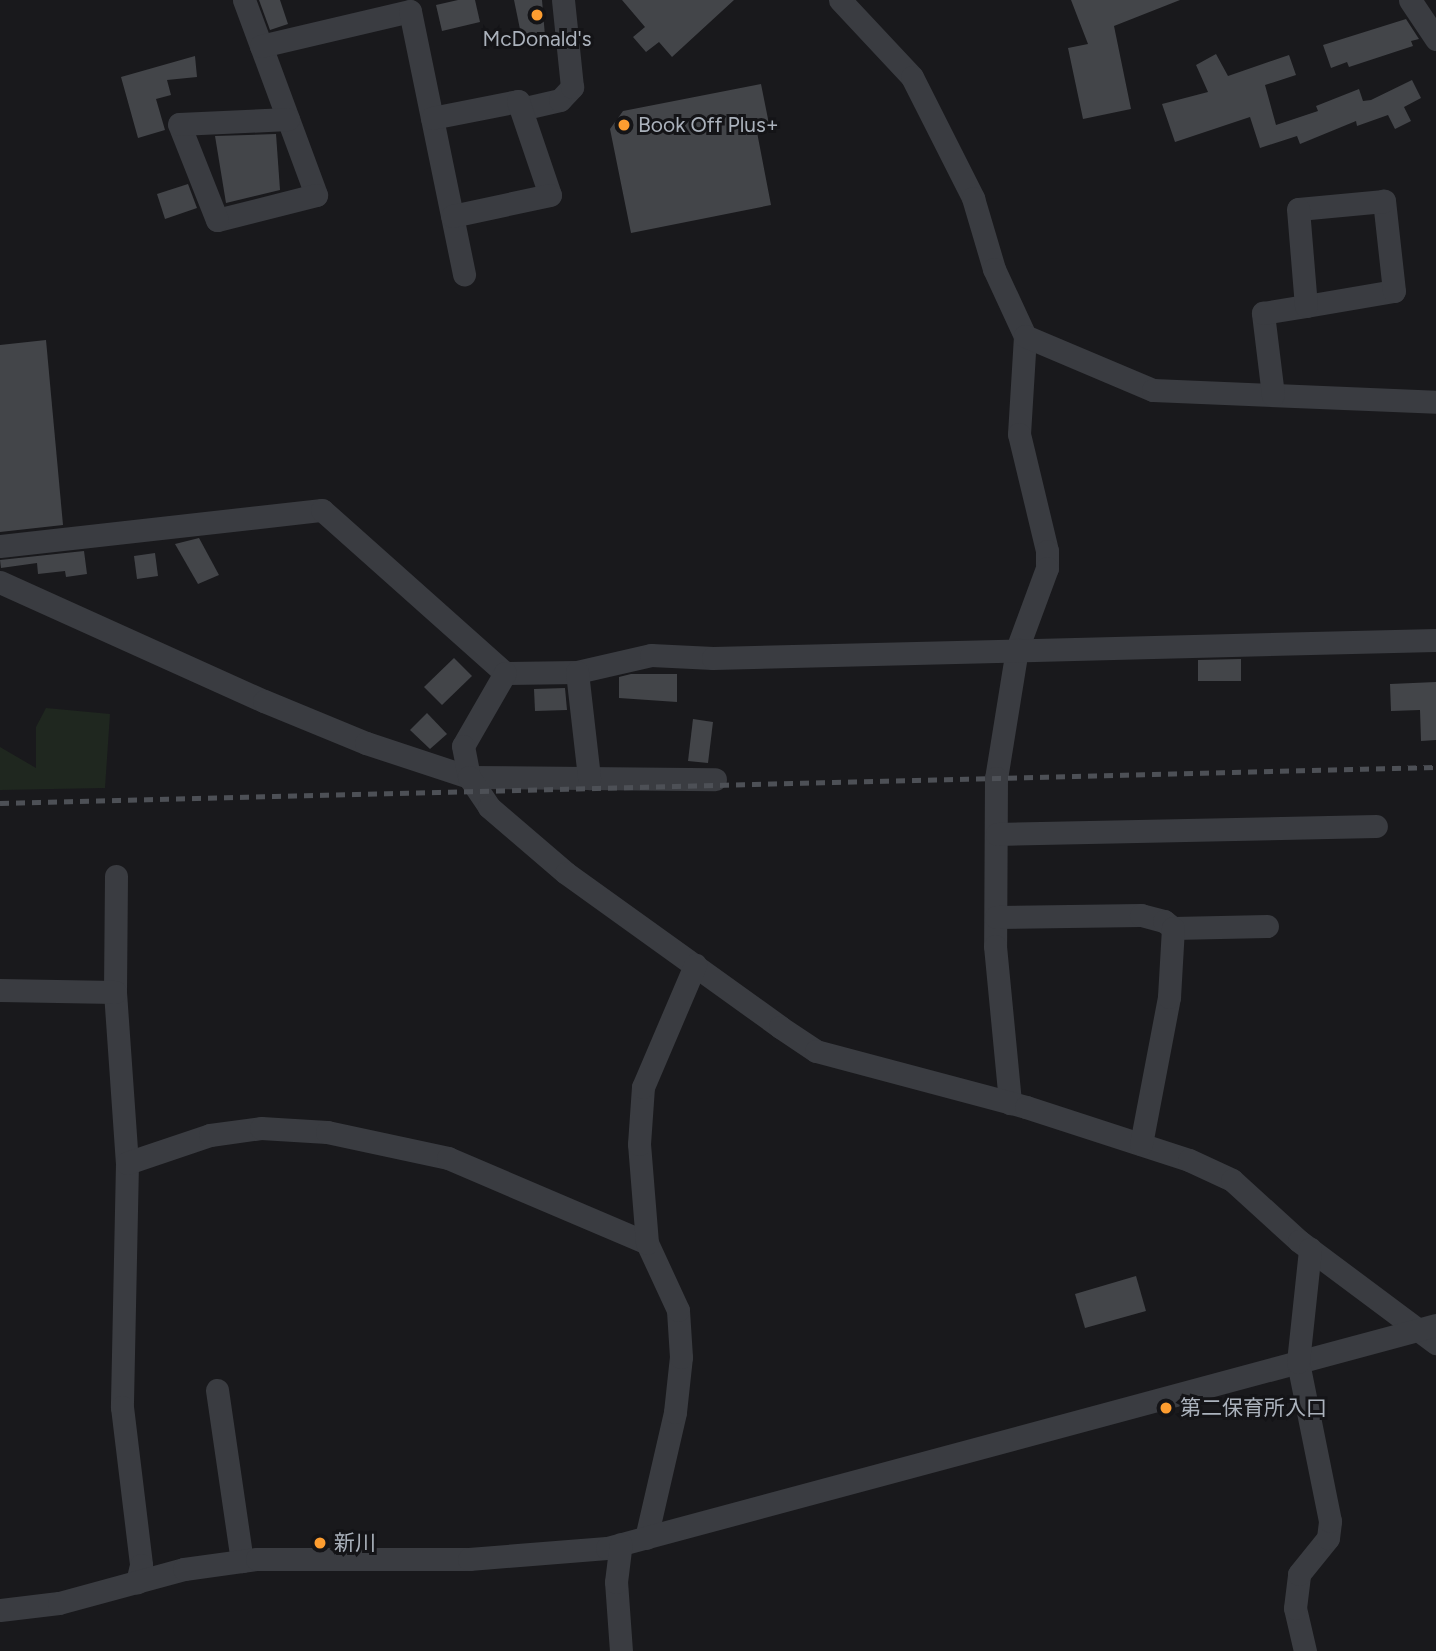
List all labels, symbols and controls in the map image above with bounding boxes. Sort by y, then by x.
marker: McDonald's [529,7,545,23]
place label: McDonald's [482,26,592,52]
place label: Book Off Plus+ [638,112,779,138]
marker: Book Off Plus+ [616,117,632,133]
place label: 第二保育所入口 [1180,1395,1327,1421]
marker: 第二保育所入口 [1158,1400,1174,1416]
place label: 新川 [334,1530,376,1556]
marker: 新川 [312,1535,328,1551]

